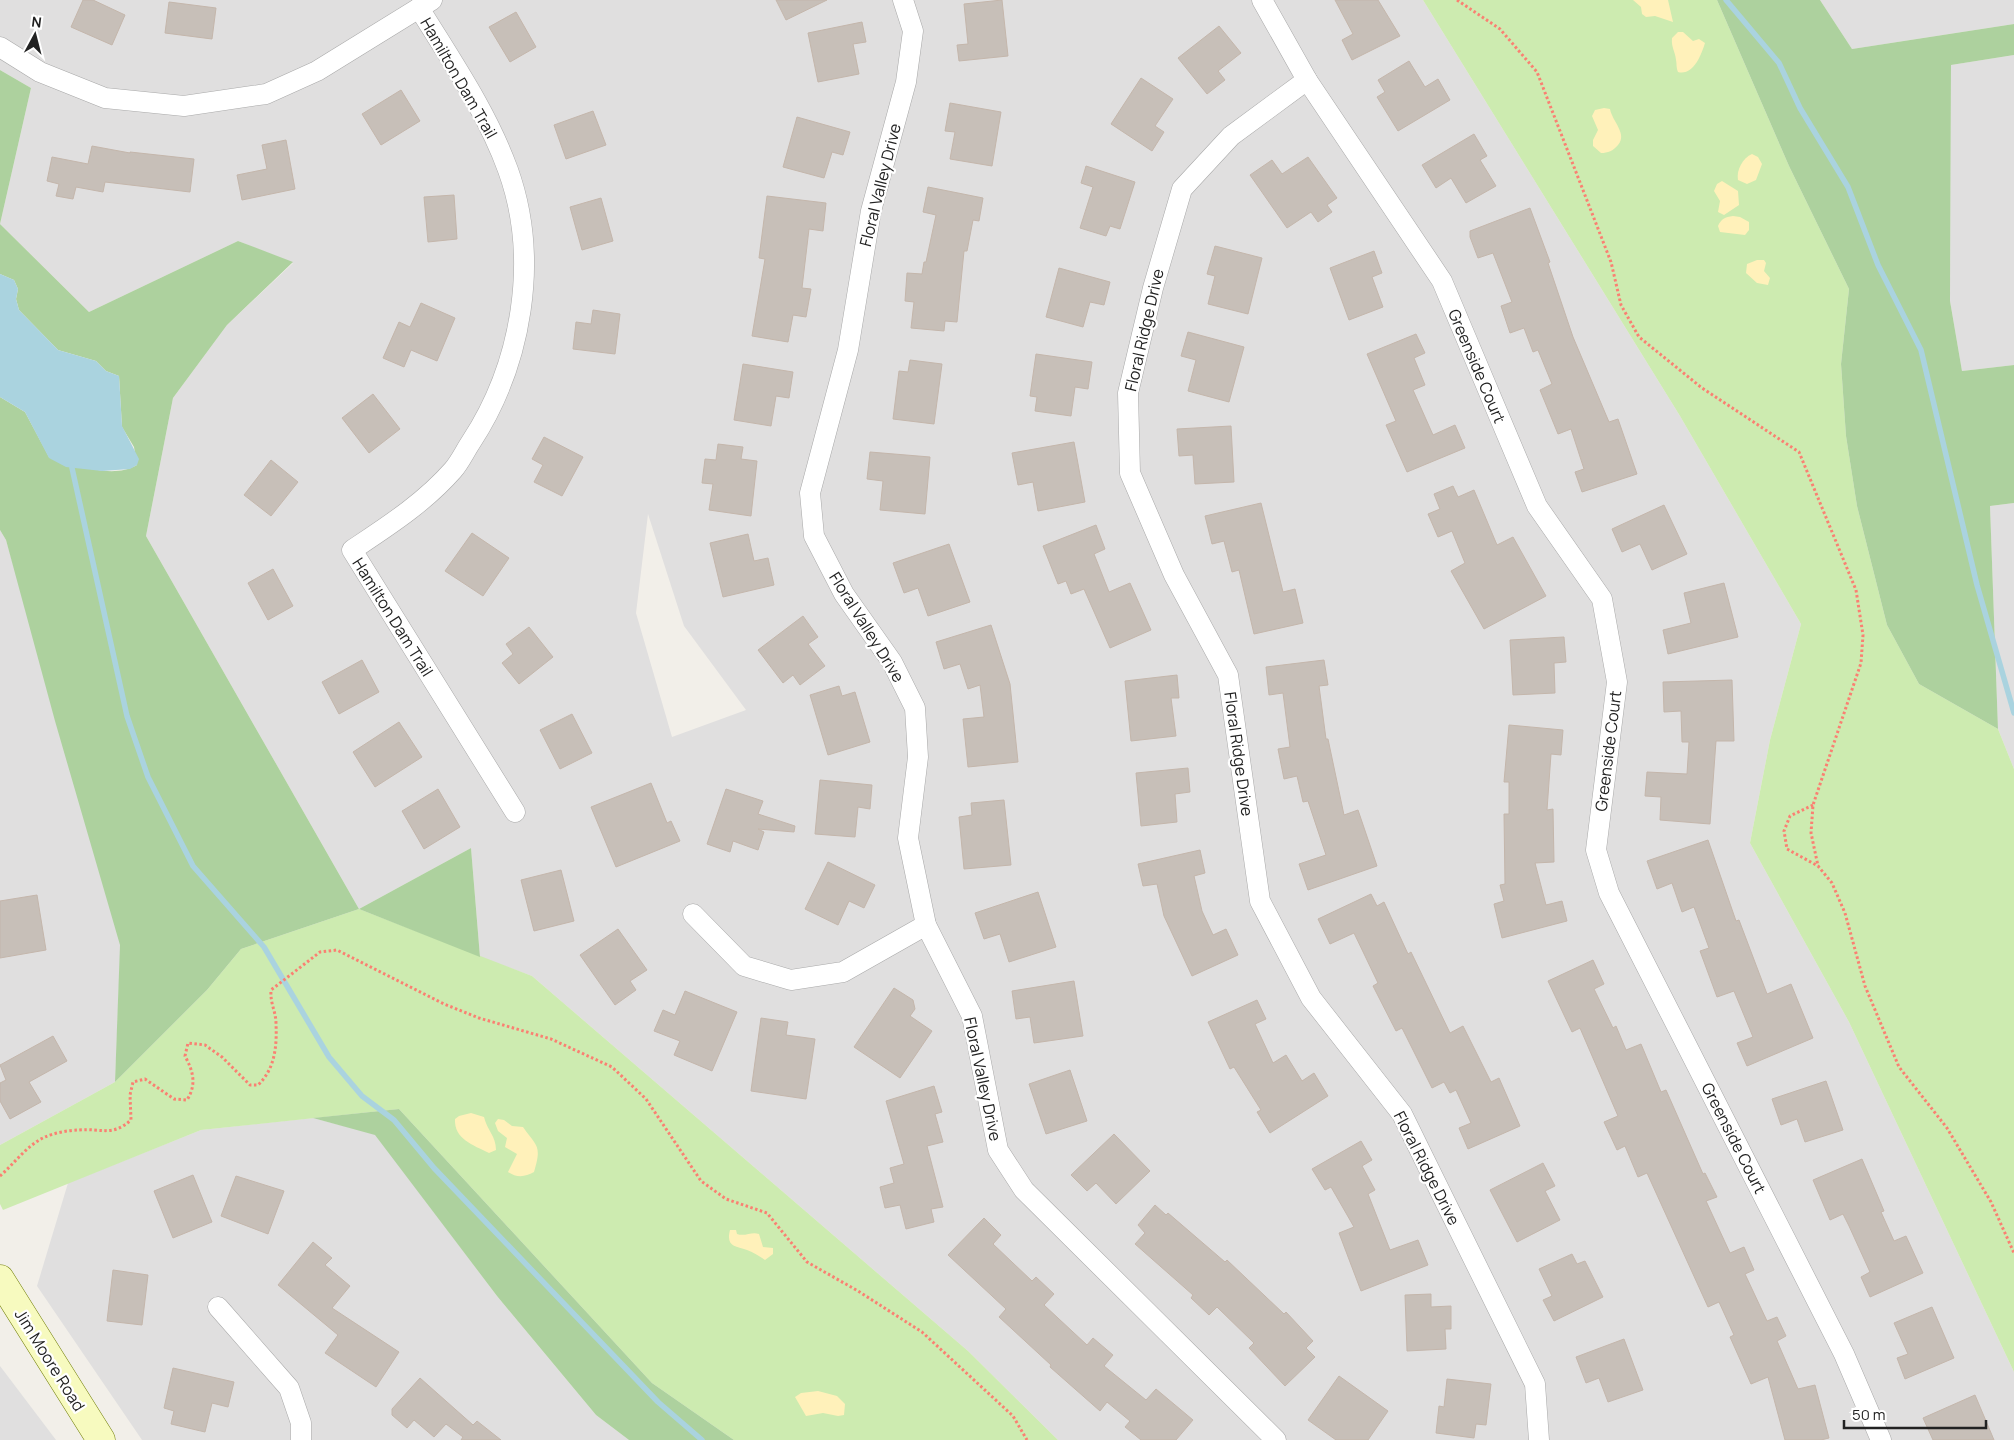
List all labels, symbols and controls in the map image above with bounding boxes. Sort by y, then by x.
north arrow [10,10,60,60]
text: N [30,12,43,32]
street label: Hamilton Dam Trail [415,14,503,142]
street label: Floral Valley Drive [854,121,906,249]
street label: Floral Ridge Drive [1119,266,1169,394]
street label: Greenside Court [1443,306,1511,426]
street label: Hamilton Dam Trail [348,553,438,681]
street label: Floral Valley Drive [824,568,910,686]
street label: Greenside Court [1590,689,1626,813]
street label: Floral Ridge Drive [1219,690,1259,818]
street label: Floral Valley Drive [959,1015,1007,1143]
street label: Greenside Court [1697,1079,1771,1197]
street label: Floral Ridge Drive [1389,1107,1465,1229]
street label: Jim Moore Road [10,1305,90,1415]
scale bar [1844,1398,1986,1430]
text: 50 m [1852,1404,1886,1425]

